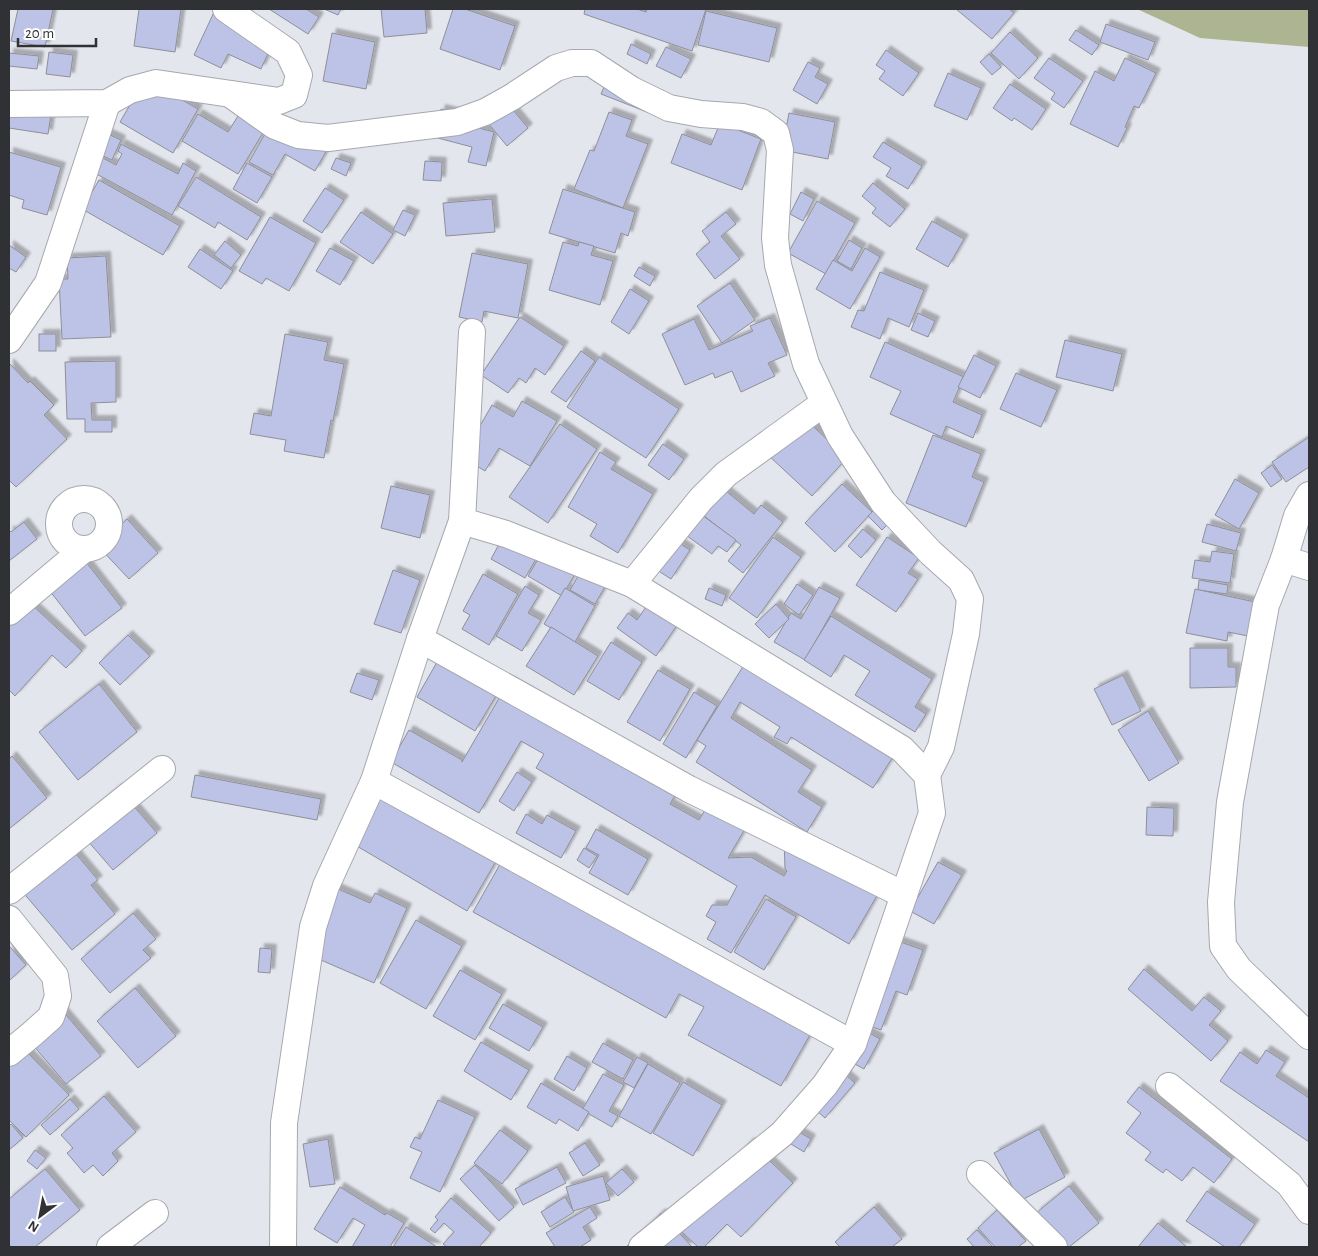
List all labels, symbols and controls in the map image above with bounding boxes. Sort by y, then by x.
scale bar [18,15,95,47]
text: 20 m [25,26,54,41]
north arrow [15,1191,65,1241]
text: N [26,1218,41,1235]

